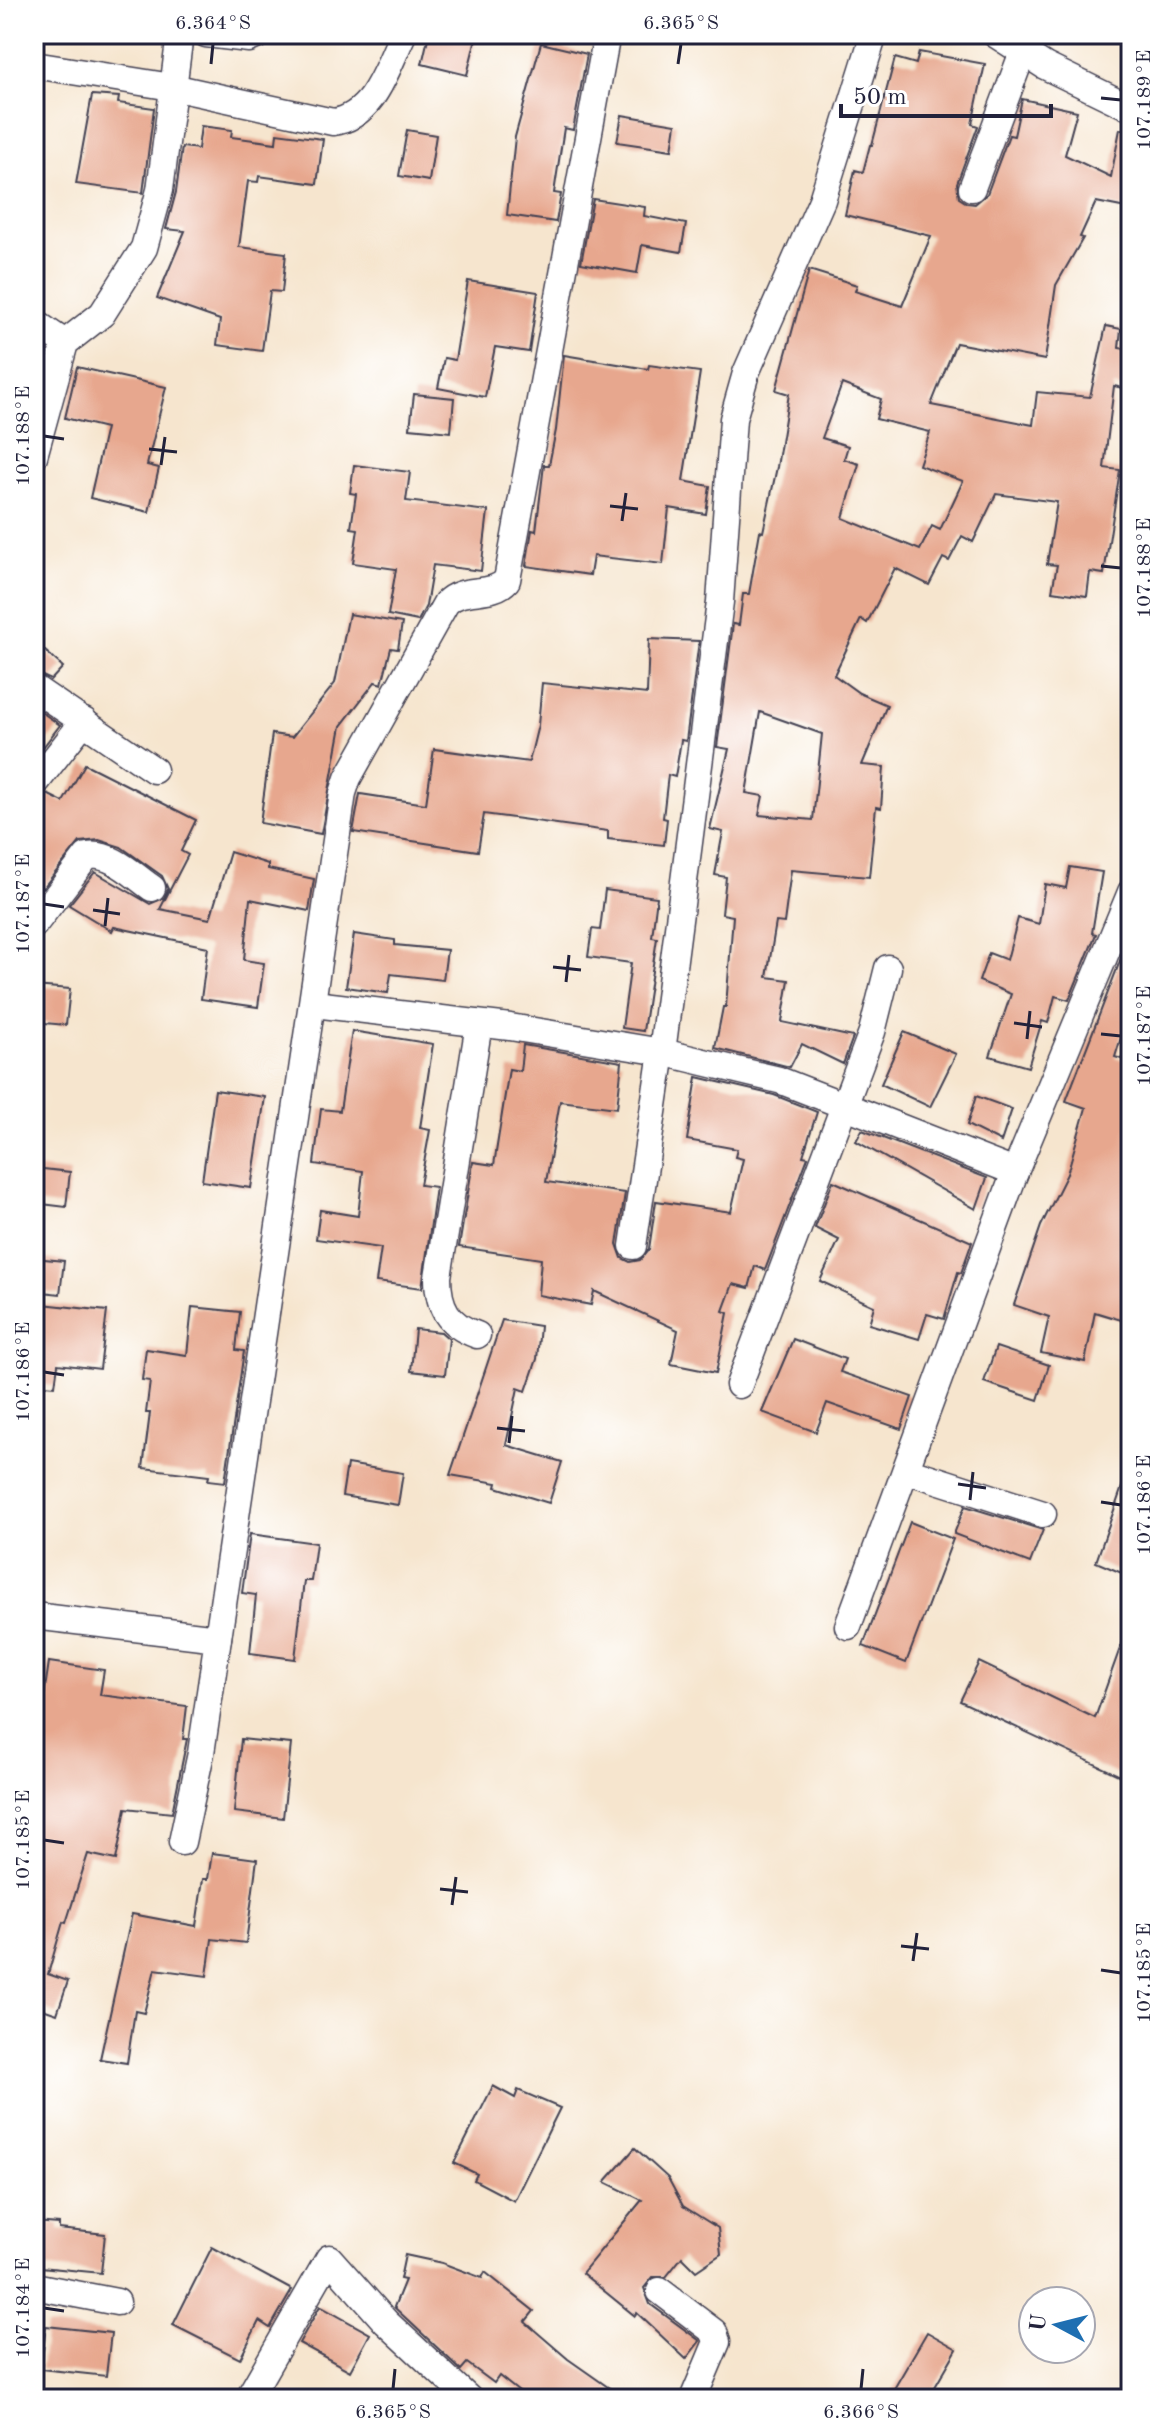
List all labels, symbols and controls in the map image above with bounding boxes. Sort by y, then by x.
text: 6.364°S [175,14,251,34]
text: 6.365°S [643,14,719,34]
text: 107.189°E [1135,50,1155,150]
scale bar [841,68,1051,118]
text: 50 m [853,86,907,110]
text: 107.188°E [14,386,34,486]
text: 107.188°E [1135,518,1155,618]
text: 107.187°E [14,854,34,954]
text: 107.187°E [1135,986,1155,1086]
text: 107.186°E [14,1322,34,1422]
text: 107.186°E [1135,1455,1155,1555]
text: 107.185°E [14,1790,34,1890]
text: 107.185°E [1135,1923,1155,2023]
text: 107.184°E [14,2258,34,2358]
north arrow [1017,2285,1097,2365]
text: U [1027,2313,1051,2333]
text: 6.365°S [355,2403,431,2423]
text: 6.366°S [823,2403,899,2423]

